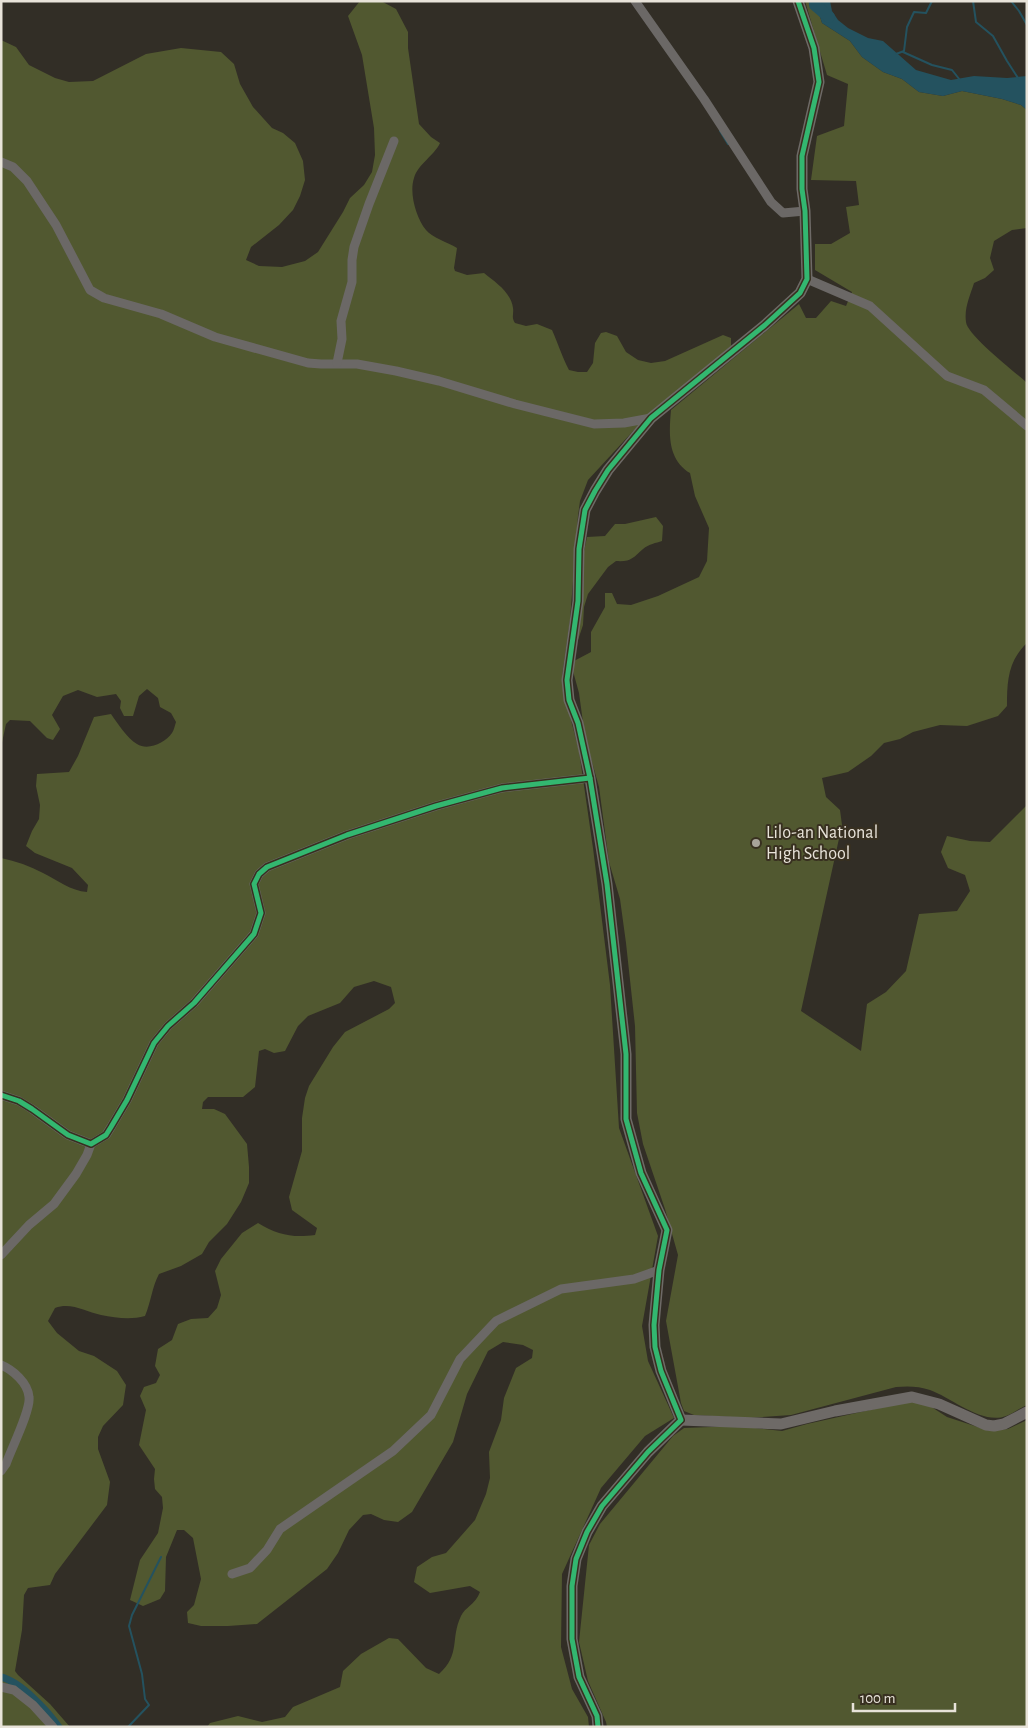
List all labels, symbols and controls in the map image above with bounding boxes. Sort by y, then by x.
place label: Lilo-an National High School [766,824,878,863]
marker: Lilo-an National High School [750,837,762,849]
scale bar [853,1680,956,1712]
text: 100 m [860,1691,895,1706]

